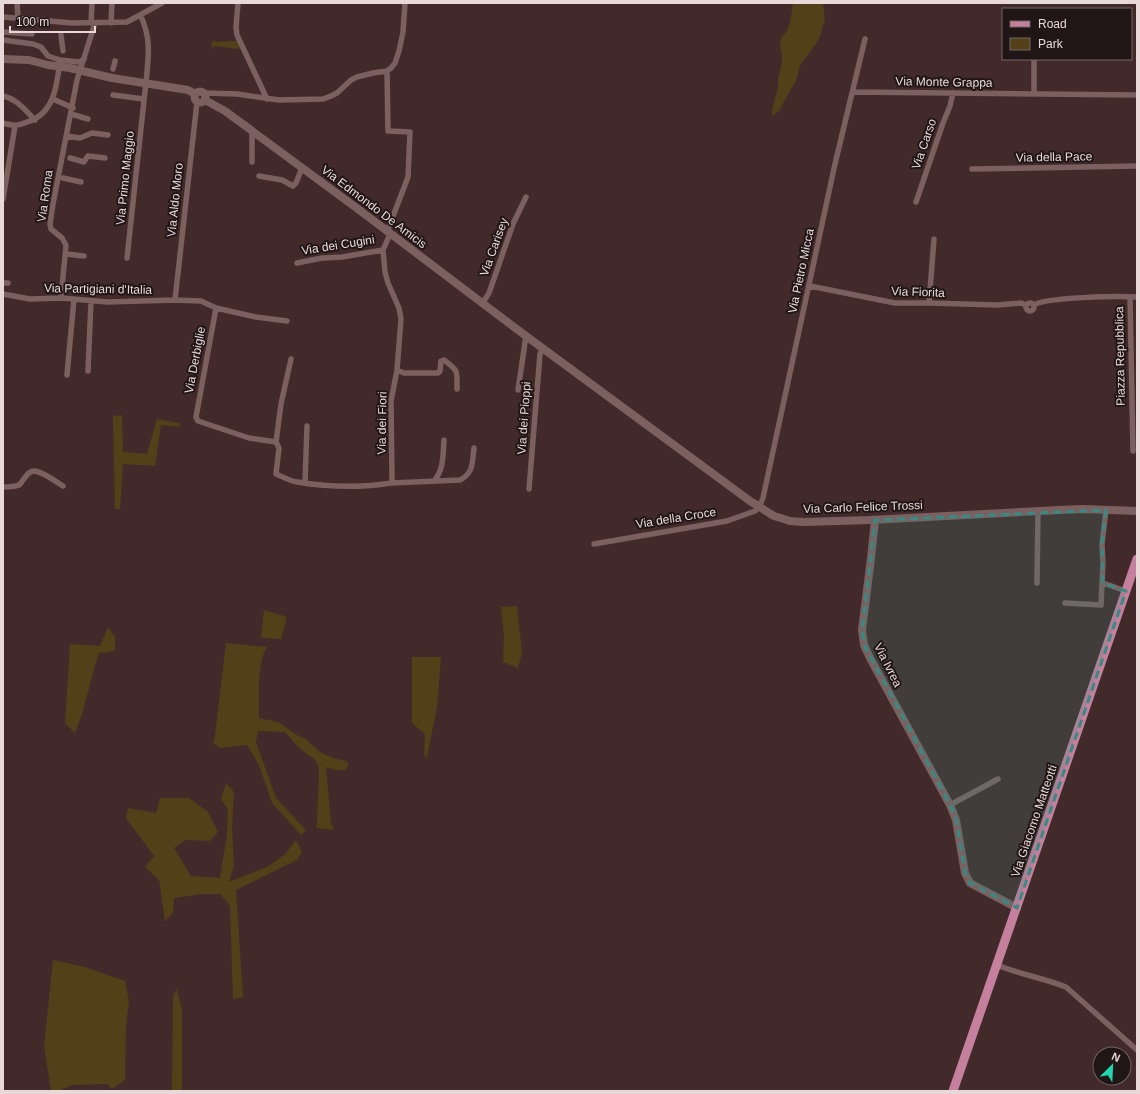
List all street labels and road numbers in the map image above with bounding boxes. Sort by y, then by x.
street label: Via Monte Grappa [895,74,993,90]
street label: Via Carso [909,117,939,171]
street label: Via Primo Maggio [113,130,137,226]
street label: Via della Pace [1016,149,1093,165]
street label: Via Aldo Moro [164,162,186,238]
street label: Via Edmondo De Amicis [318,163,430,251]
street label: Via Roma [34,169,56,223]
street label: Via Carisey [477,216,511,278]
street label: Via Pietro Micca [785,227,817,315]
street label: Via dei Cugini [300,232,376,258]
street label: Via Partigiani d'Italia [44,281,153,297]
street label: Via Fiorita [891,284,945,300]
street label: Piazza Repubblica [1112,306,1128,406]
street label: Via Derbiglie [182,325,208,395]
street label: Via dei Pioppi [514,381,534,455]
street label: Via dei Fiori [374,391,390,455]
street label: Via Carlo Felice Trossi [803,498,923,516]
street label: Via della Croce [635,505,717,531]
street label: Via Ivrea [871,641,905,689]
street label: Via Giacomo Matteotti [1008,763,1060,879]

